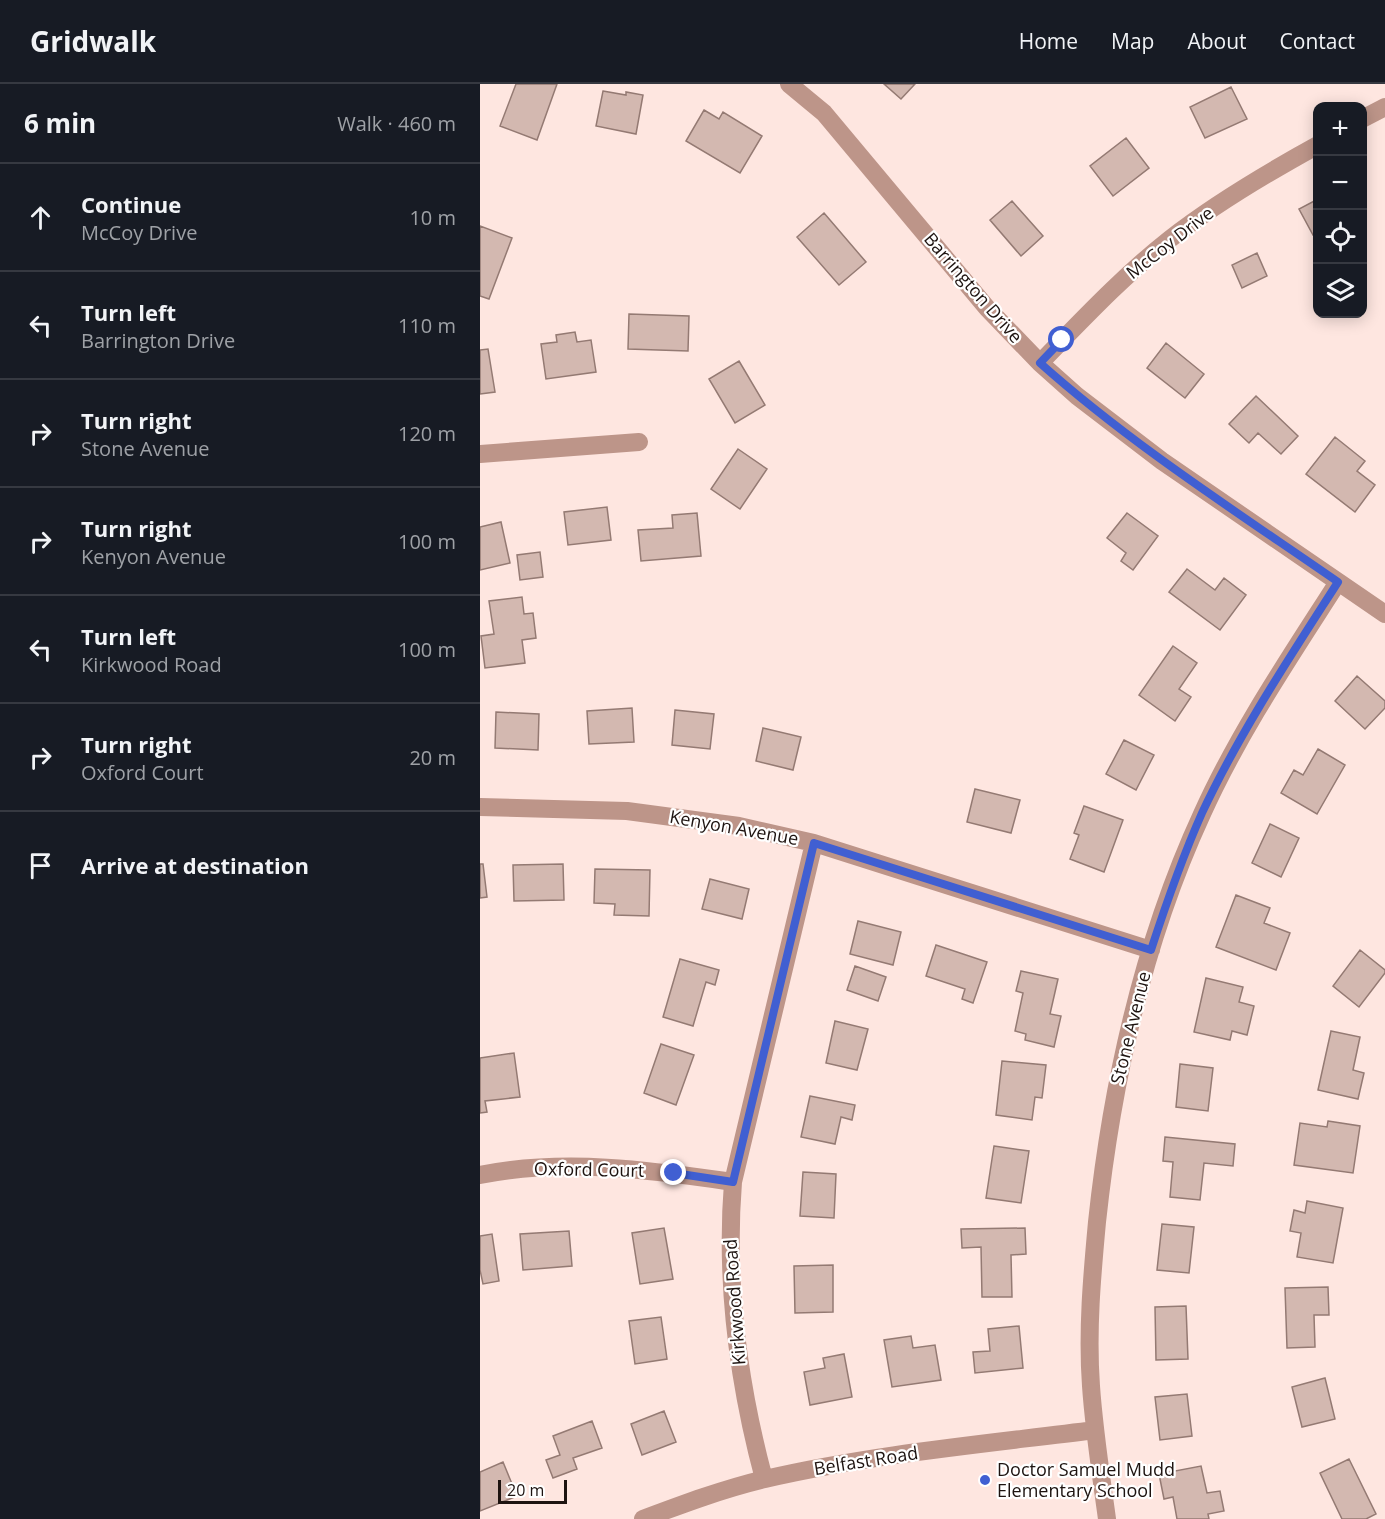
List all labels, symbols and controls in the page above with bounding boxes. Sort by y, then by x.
text: Gridwalk [30,22,156,60]
text: Home [1019,27,1078,55]
text: Map [1111,27,1154,55]
text: About [1187,27,1247,55]
text: Contact [1280,27,1355,55]
map controls [1313,102,1367,318]
button: + [1313,102,1367,156]
text: 6 min [24,105,96,141]
text: Walk · 460 m [337,110,456,137]
button: − [1313,156,1367,210]
text: Continue [81,189,181,219]
icon: ahead [24,201,57,234]
street label: McCoy Drive [1121,201,1218,284]
text: 10 m [409,204,456,231]
button: locate [1313,210,1367,264]
text: McCoy Drive [81,219,197,246]
street label: Barrington Drive [919,227,1028,348]
button: layers [1313,264,1367,318]
text: Turn left [81,297,176,327]
icon: left [24,309,57,342]
text: 110 m [398,312,456,339]
route start [1048,326,1074,352]
text: Barrington Drive [81,327,235,354]
text: Turn right [81,405,192,435]
icon: right [24,417,57,450]
text: 120 m [398,420,456,447]
text: Stone Avenue [81,435,209,462]
text: Turn right [81,513,192,543]
icon: right [24,525,57,558]
text: 100 m [398,528,456,555]
text: Kenyon Avenue [81,543,226,570]
text: Turn left [81,621,176,651]
icon: left [24,633,57,666]
text: 100 m [398,636,456,663]
text: Kirkwood Road [81,651,222,678]
text: Turn right [81,729,192,759]
icon: right [24,741,57,774]
text: 20 m [409,744,456,771]
text: Oxford Court [81,759,204,786]
street label: Kenyon Avenue [668,804,800,850]
icon: arrive [24,849,57,882]
text: Arrive at destination [81,850,309,880]
street label: Stone Avenue [1104,969,1156,1087]
street label: Oxford Court [534,1156,644,1182]
route end [660,1159,686,1185]
street label: Kirkwood Road [718,1238,750,1366]
street label: Belfast Road [812,1440,920,1480]
place label: Doctor Samuel Mudd Elementary School [997,1457,1175,1502]
marker: Doctor Samuel Mudd Elementary School [978,1473,992,1487]
scale bar [498,1477,567,1504]
text: 20 m [507,1479,544,1501]

